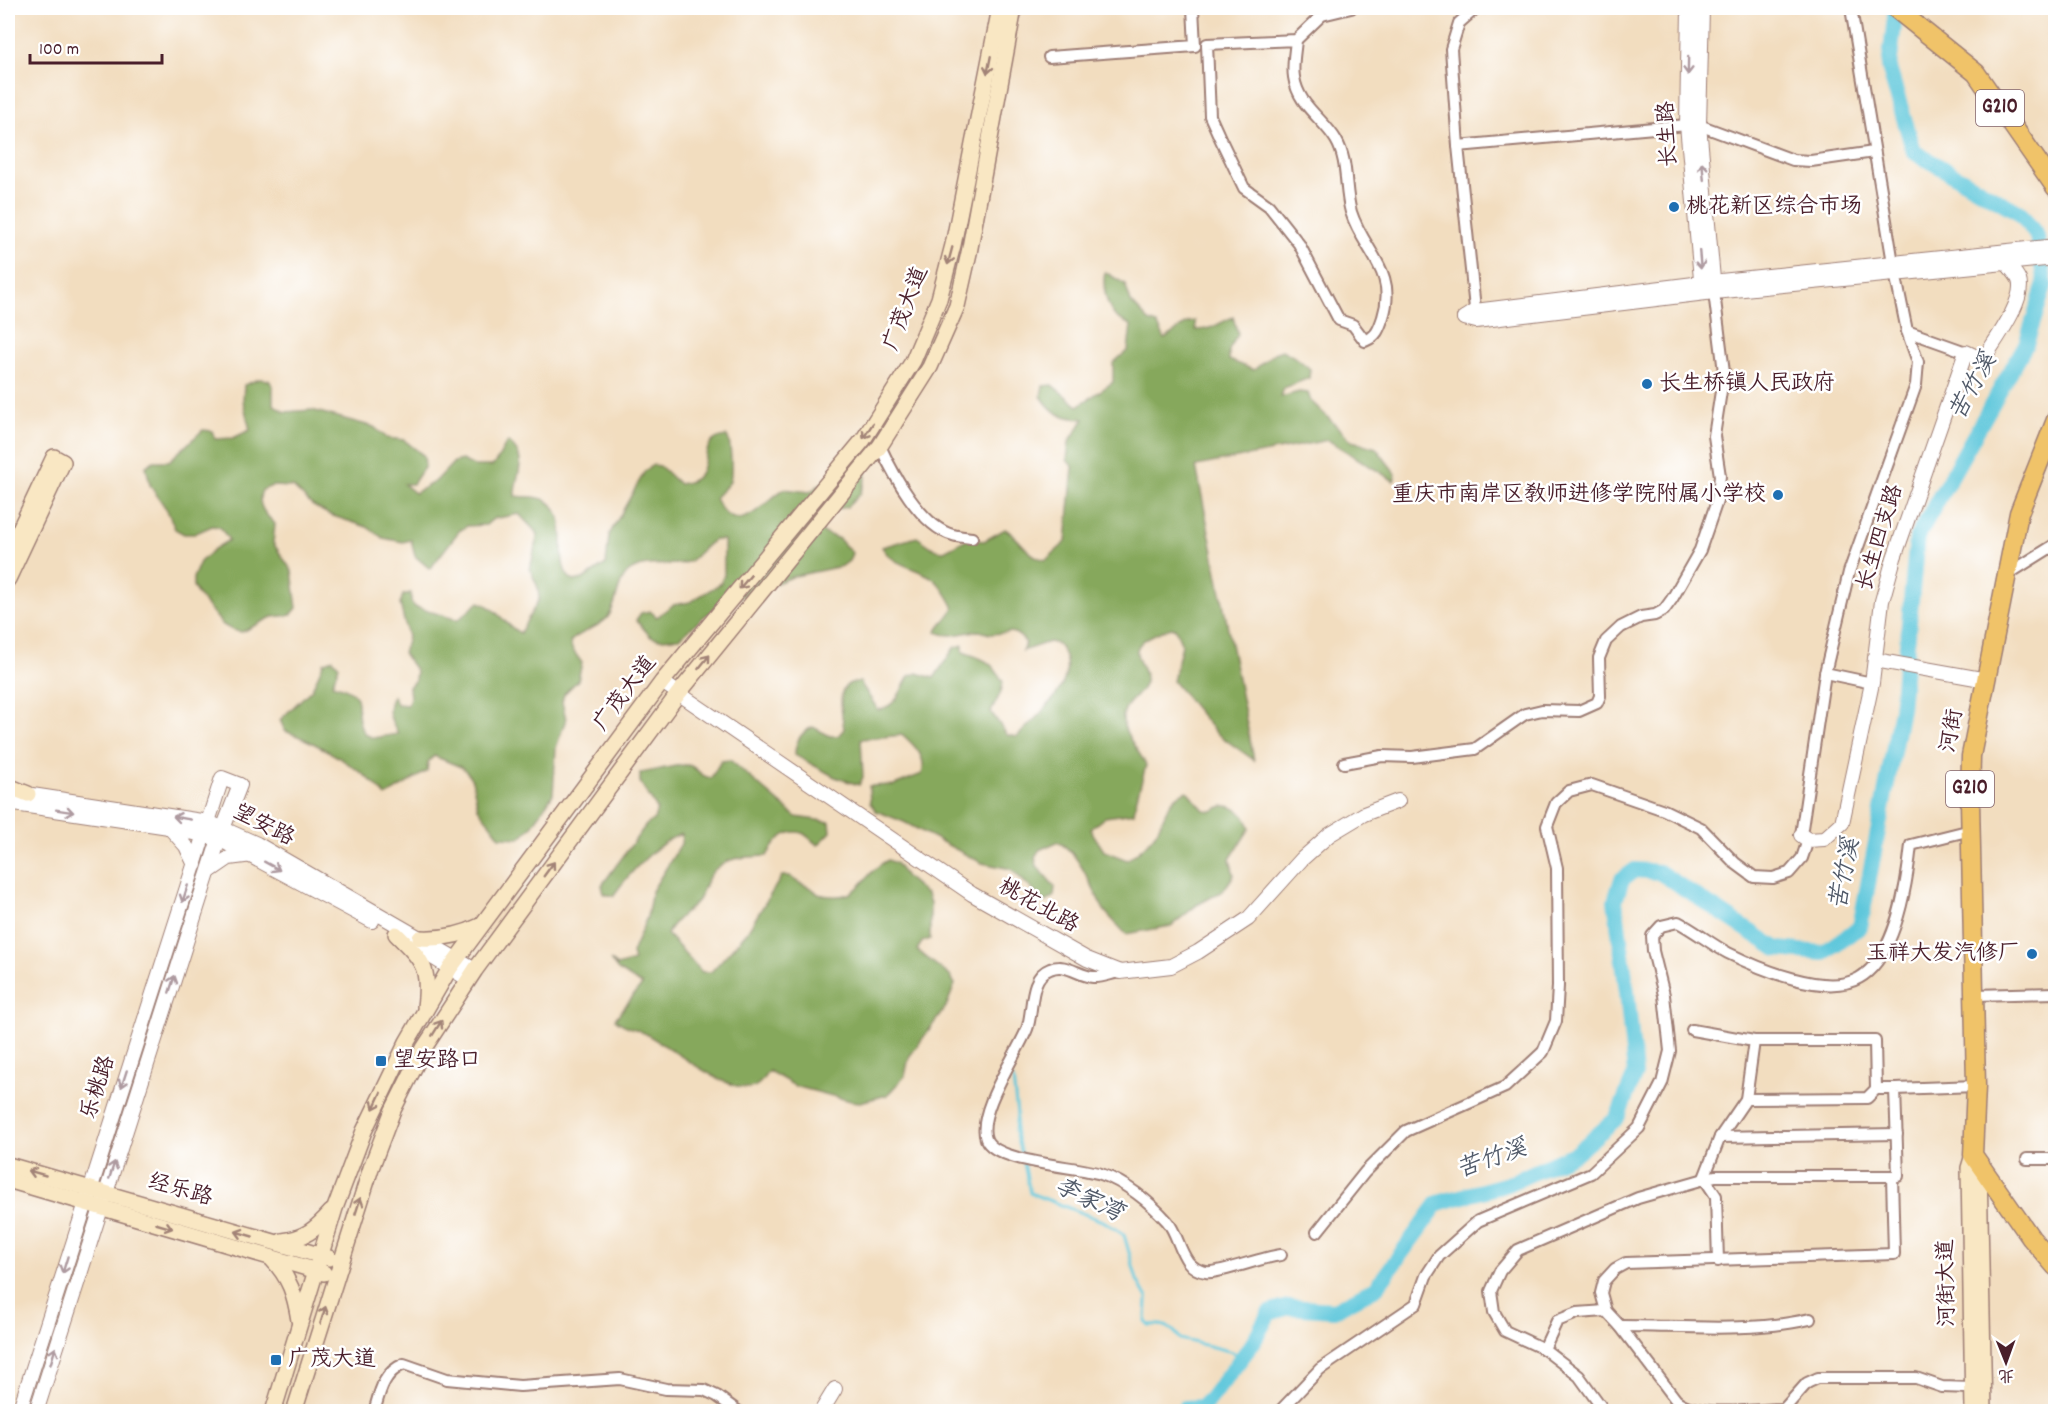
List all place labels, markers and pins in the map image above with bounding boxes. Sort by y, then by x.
place label: 桃花新区综合市场 [1686,192,1862,223]
marker: 桃花新区综合市场 [1667,200,1681,214]
place label: 长生桥镇人民政府 [1659,369,1835,400]
marker: 长生桥镇人民政府 [1640,377,1654,391]
place label: 重庆市南岸区教师进修学院附属小学校 [1392,480,1766,511]
marker: 重庆市南岸区教师进修学院附属小学校 [1771,488,1785,502]
place label: 玉祥大发汽修厂 [1866,939,2020,970]
marker: 玉祥大发汽修厂 [2025,947,2039,961]
place label: 望安路口 [393,1046,481,1077]
marker: 望安路口 [374,1054,388,1068]
place label: 广茂大道 [288,1345,376,1376]
marker: 广茂大道 [269,1353,283,1367]

